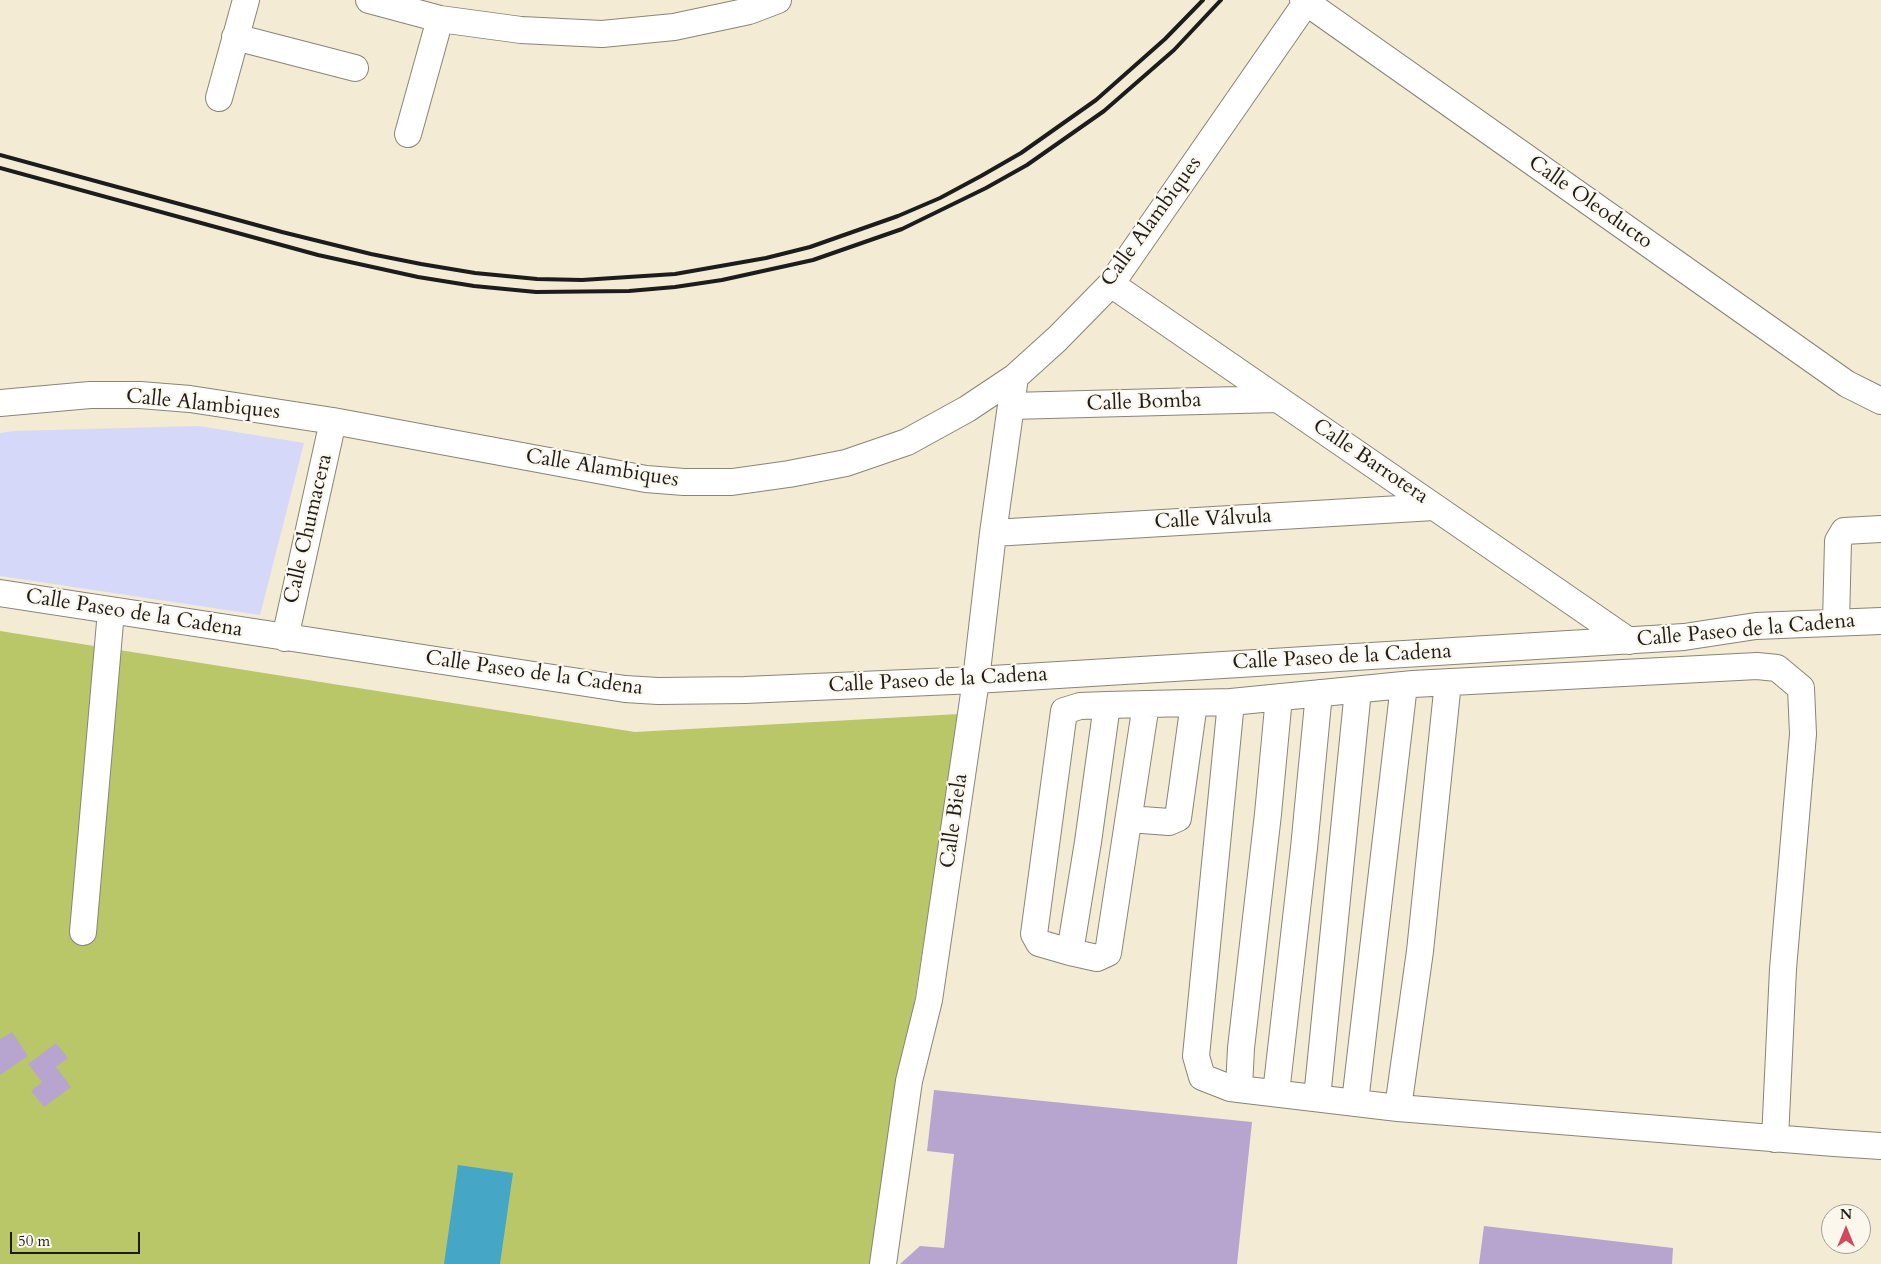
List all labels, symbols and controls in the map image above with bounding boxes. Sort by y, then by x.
street label: Calle Oleoducto [1523,151,1657,255]
street label: Calle Alambiques [1096,152,1208,292]
street label: Calle Alambiques [125,384,281,426]
street label: Calle Bomba [1086,388,1202,418]
street label: Calle Barrotera [1307,414,1433,510]
street label: Calle Alambiques [524,444,680,494]
street label: Calle Chumacera [280,452,338,606]
street label: Calle Válvula [1154,504,1272,536]
street label: Calle Paseo de la Cadena [24,584,244,644]
street label: Calle Paseo de la Cadena [1636,609,1856,653]
street label: Calle Paseo de la Cadena [1232,640,1452,676]
street label: Calle Paseo de la Cadena [424,646,644,702]
street label: Calle Paseo de la Cadena [828,663,1048,699]
street label: Calle Biela [936,772,974,870]
north arrow [1821,1204,1871,1254]
text: N [1840,1205,1852,1224]
scale bar [12,1222,142,1254]
text: 50 m [18,1231,50,1251]

